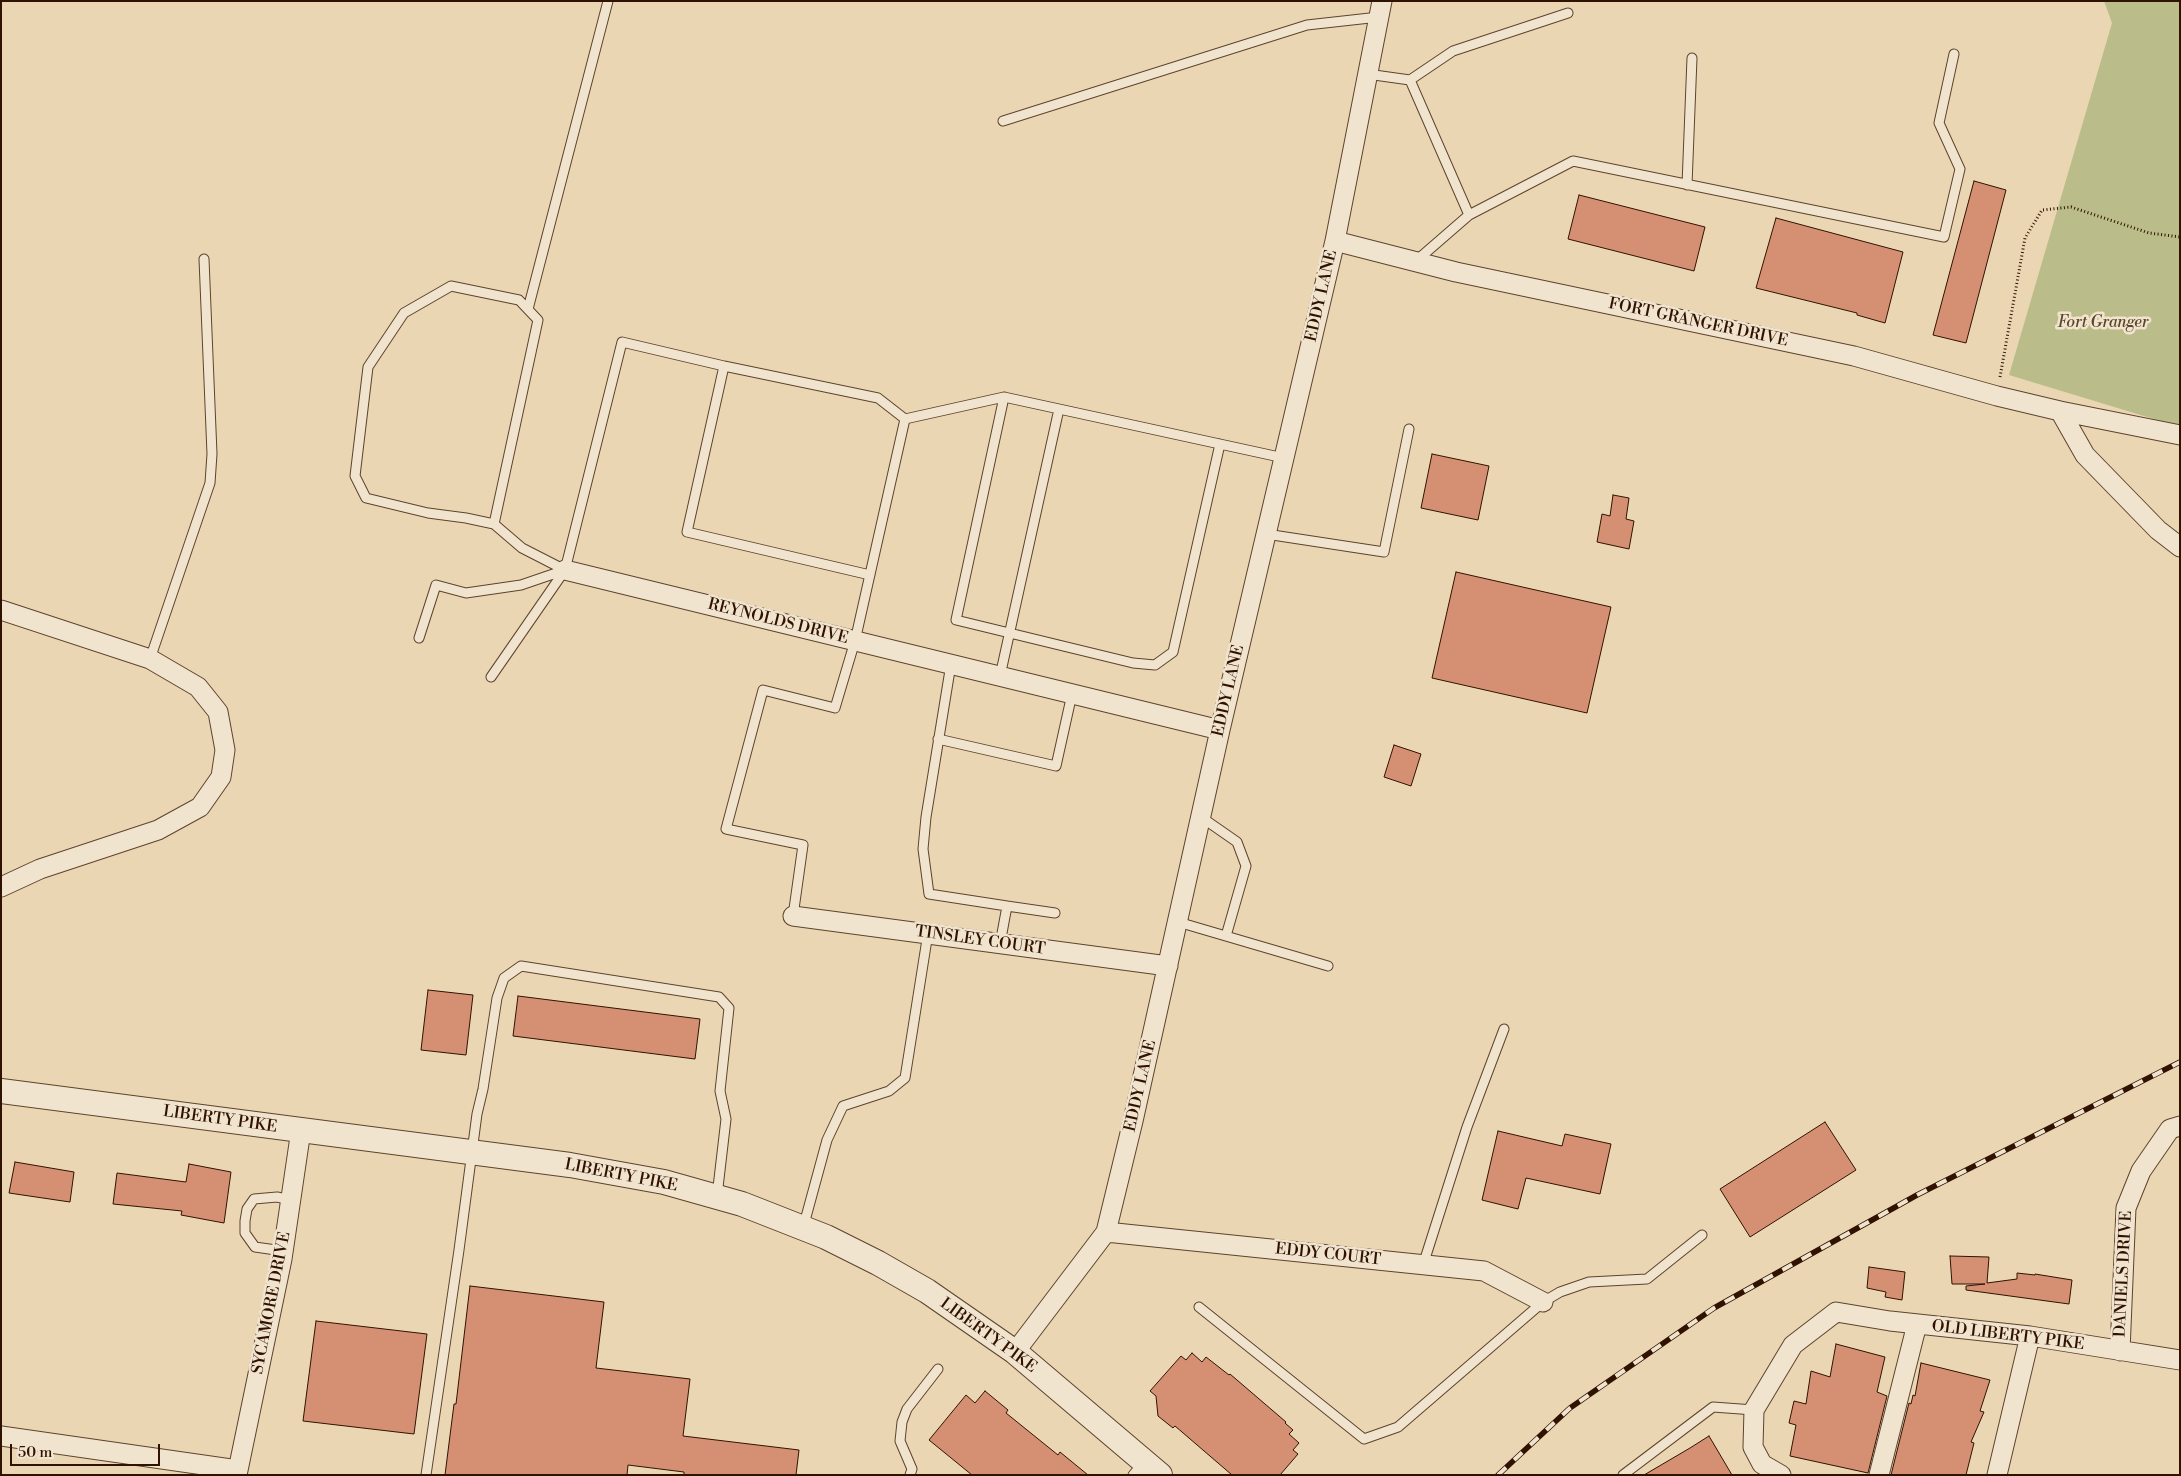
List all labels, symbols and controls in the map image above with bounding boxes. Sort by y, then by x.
street label: EDDY LANE [1302,248,1342,344]
street label: FORT GRANGER DRIVE [1606,295,1790,351]
park label: Fort Granger [2057,313,2149,333]
street label: REYNOLDS DRIVE [706,595,850,649]
street label: EDDY LANE [1209,643,1249,739]
street label: TINSLEY COURT [914,922,1046,960]
street label: EDDY LANE [1121,1038,1161,1134]
street label: LIBERTY PIKE [162,1103,278,1137]
street label: LIBERTY PIKE [563,1156,679,1196]
street label: DANIELS DRIVE [2111,1210,2137,1338]
street label: SYCAMORE DRIVE [249,1230,295,1376]
street label: EDDY COURT [1274,1240,1382,1270]
street label: LIBERTY PIKE [936,1294,1040,1378]
street label: OLD LIBERTY PIKE [1931,1317,2085,1355]
scale bar [12,1434,162,1466]
text: 50 m [18,1443,52,1462]

